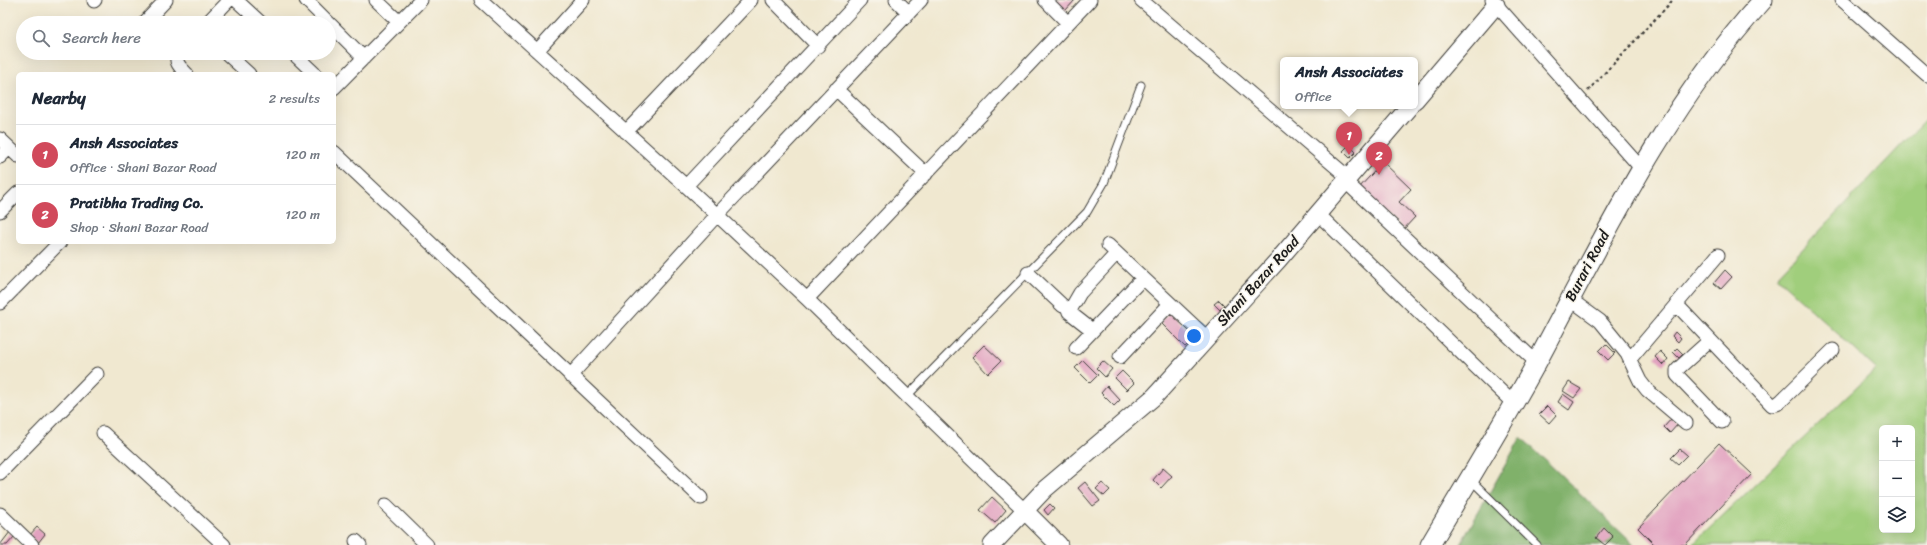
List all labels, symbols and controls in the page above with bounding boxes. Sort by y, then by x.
search box [16,16,336,60]
text: Search here [62,25,141,51]
icon: search [30,27,52,49]
popup [1280,57,1418,109]
text: Ansh Associates [1295,59,1403,85]
text: Nearby [32,83,86,113]
text: Office [1295,85,1332,108]
text: 2 results [269,87,320,110]
pin: 1 [1336,122,1362,155]
text: Ansh Associates [70,130,178,156]
pin: 2 [1366,142,1392,175]
text: 1 [42,143,48,166]
text: 120 m [285,143,320,166]
text: Office · Shani Bazar Road [70,156,216,179]
text: Pratibha Trading Co. [70,190,204,216]
text: 2 [41,203,49,226]
text: 120 m [285,203,320,226]
text: Shop · Shani Bazar Road [70,216,208,239]
street label: Burari Road [1557,225,1617,306]
street label: Shani Bazar Road [1210,229,1307,332]
your location [1184,326,1204,346]
map controls [1879,425,1915,533]
button: + [1879,425,1915,461]
button: − [1879,461,1915,497]
button: layers [1879,497,1915,533]

